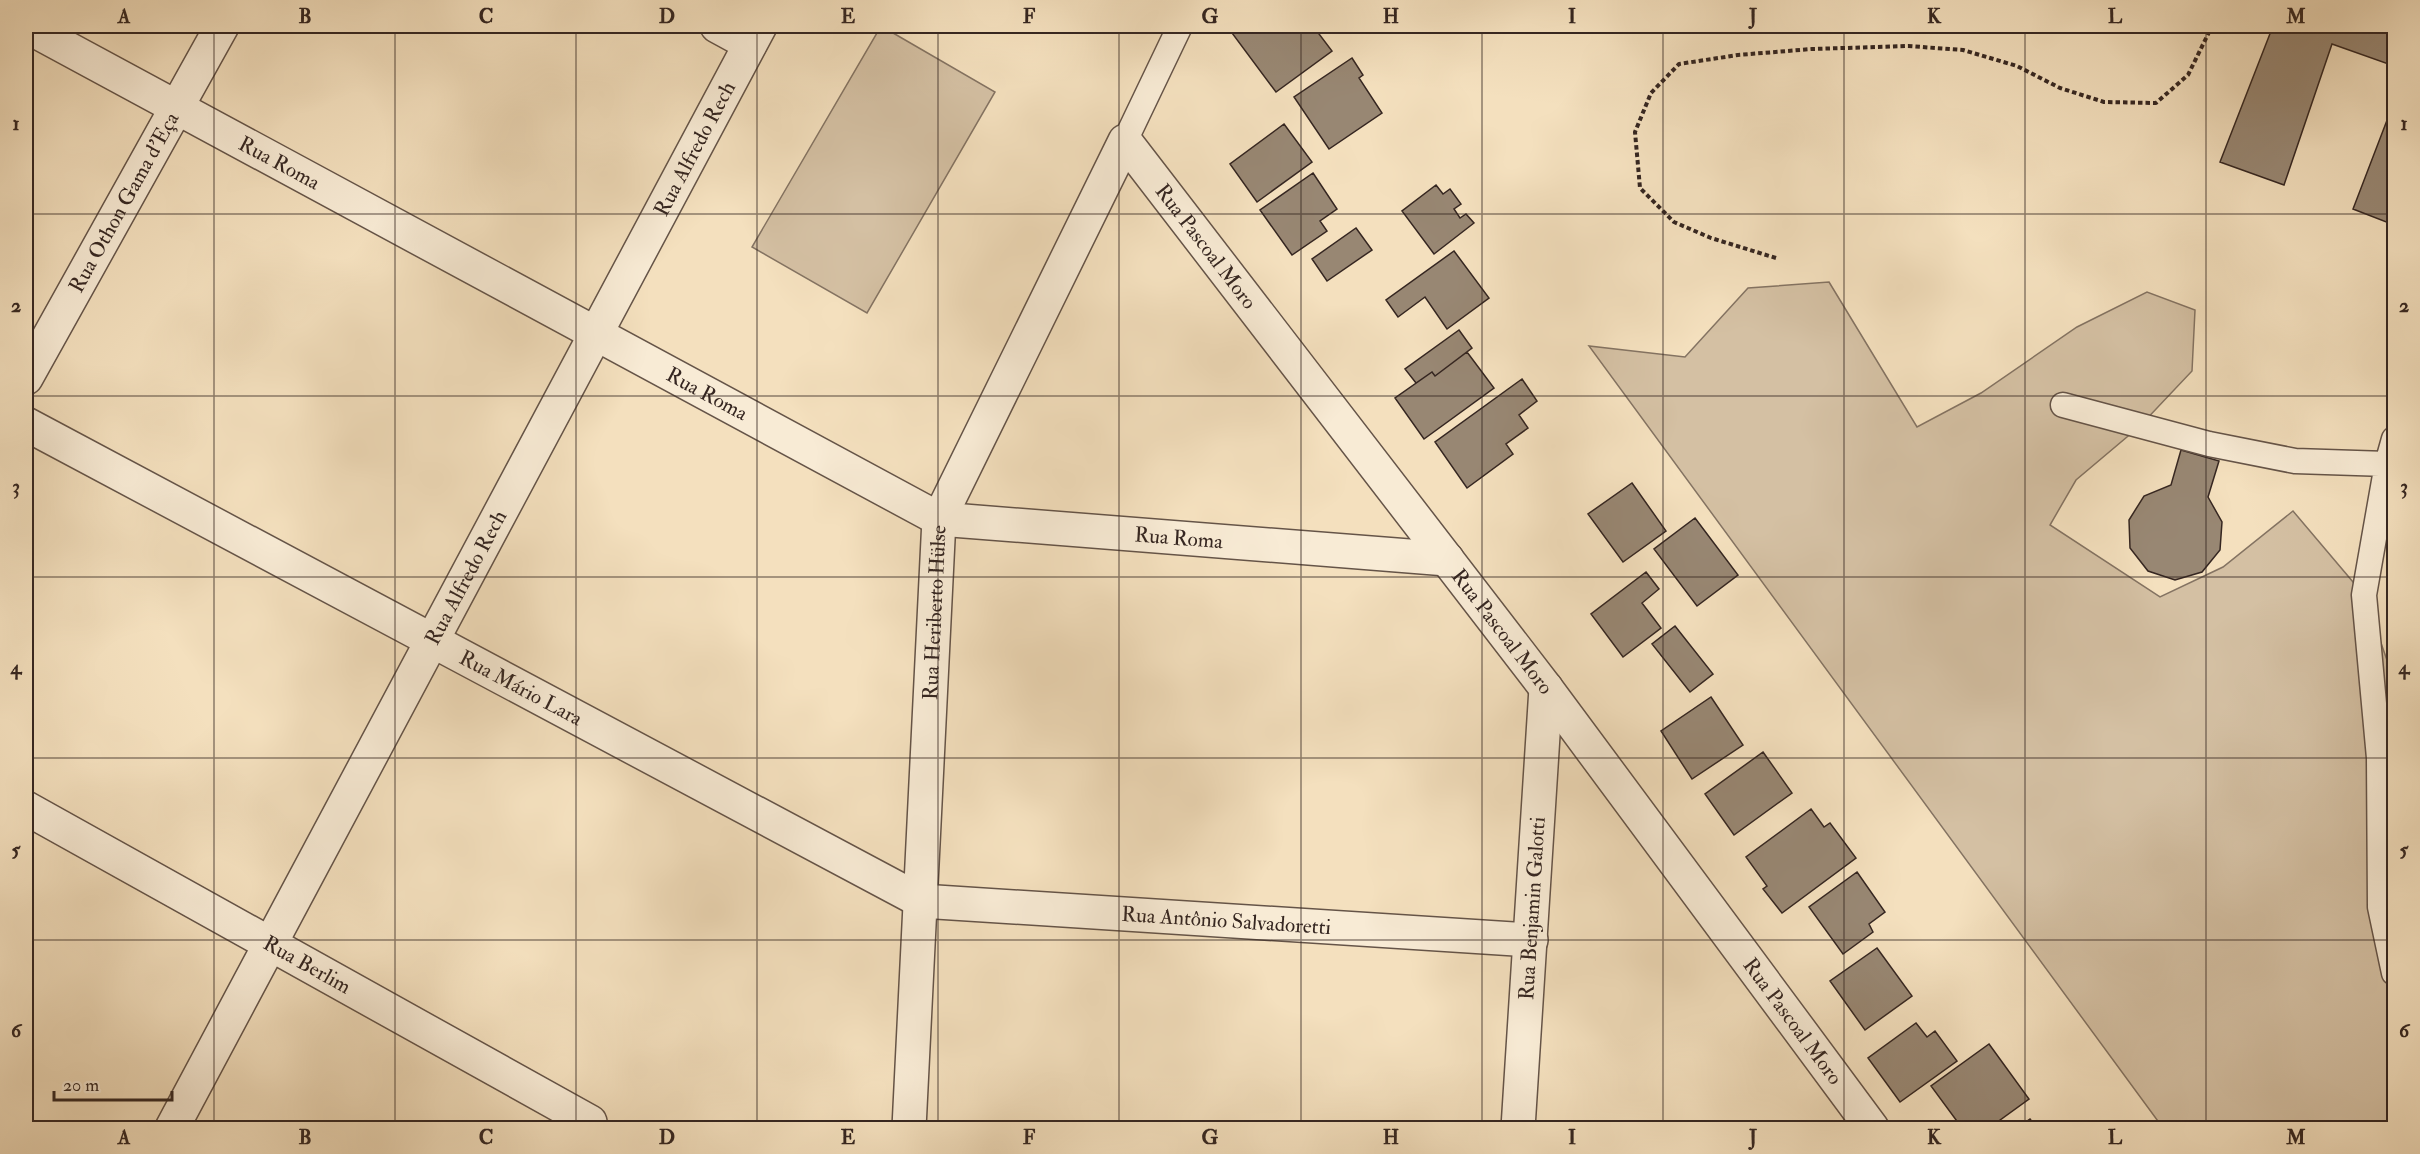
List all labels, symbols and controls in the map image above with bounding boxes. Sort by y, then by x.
text: A [117,4,131,29]
text: B [298,4,312,29]
text: C [479,4,493,29]
text: D [659,4,675,29]
text: E [841,4,856,29]
text: F [1023,4,1036,29]
text: G [1202,4,1219,29]
text: H [1383,4,1399,29]
text: I [1568,4,1576,29]
text: J [1748,4,1757,29]
text: K [1927,4,1942,29]
text: L [2108,4,2123,29]
text: M [2285,4,2306,29]
street label: Rua Alfredo Rech [648,77,742,221]
street label: Rua Othon Gama d'Eça [63,107,185,297]
text: 1 [12,111,20,136]
text: 1 [2400,111,2408,136]
street label: Rua Roma [234,130,325,196]
street label: Rua Pascoal Moro [1149,178,1263,315]
text: 2 [11,293,21,318]
text: 2 [2399,293,2409,318]
street label: Rua Roma [662,361,753,427]
text: 3 [12,474,20,499]
text: 3 [2400,474,2408,499]
street label: Rua Alfredo Rech [419,505,513,650]
street label: Rua Roma [1133,521,1224,555]
street label: Rua Heriberto Hülse [917,524,952,701]
street label: Rua Pascoal Moro [1446,563,1559,700]
street label: Rua Mário Lara [455,644,588,732]
text: 4 [10,655,23,680]
text: 4 [2398,655,2411,680]
street label: Rua Benjamin Galotti [1513,816,1551,1001]
text: 5 [12,837,22,862]
text: 5 [2400,837,2410,862]
street label: Rua Antônio Salvadoretti [1121,900,1332,941]
street label: Rua Berlim [259,929,356,1000]
street label: Rua Pascoal Moro [1737,952,1849,1090]
text: 6 [11,1018,23,1043]
text: 6 [2399,1018,2411,1043]
scale bar [54,1064,172,1102]
text: 20 m [63,1074,99,1097]
text: A [117,1125,131,1150]
text: B [298,1125,312,1150]
text: C [479,1125,493,1150]
text: D [659,1125,675,1150]
text: E [841,1125,856,1150]
text: F [1023,1125,1036,1150]
text: G [1202,1125,1219,1150]
text: H [1383,1125,1399,1150]
text: I [1568,1125,1576,1150]
text: J [1748,1125,1757,1150]
text: K [1927,1125,1942,1150]
text: L [2108,1125,2123,1150]
text: M [2285,1125,2306,1150]

